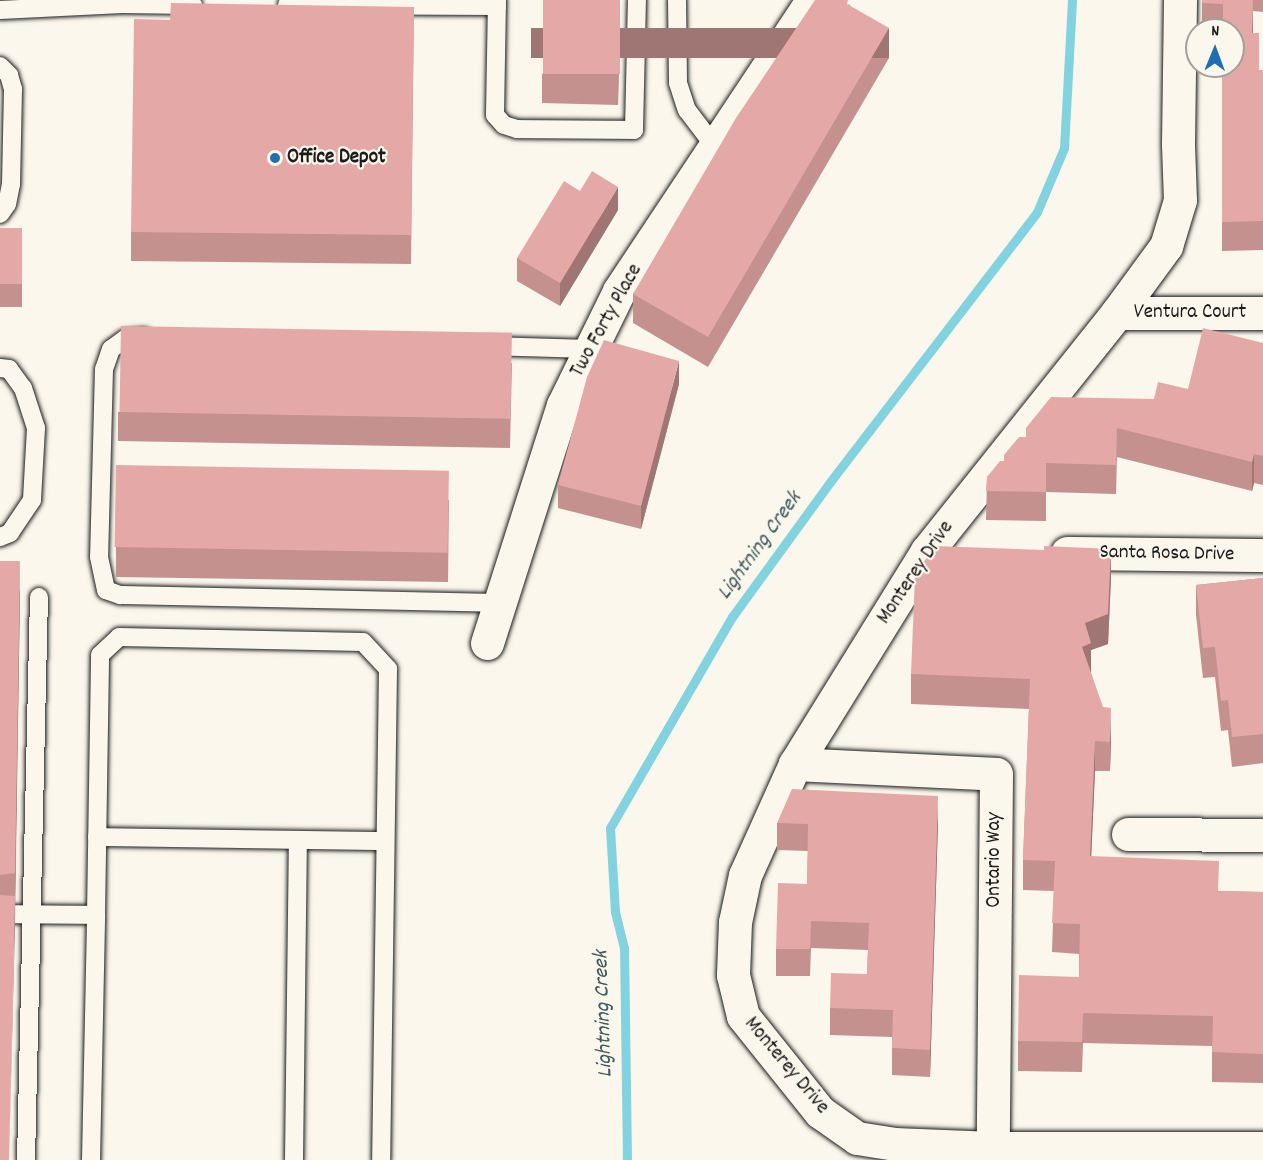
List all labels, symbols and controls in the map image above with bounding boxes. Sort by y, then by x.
north arrow [1185,18,1245,78]
text: N [1211,20,1219,43]
place label: Office Depot [287,145,386,171]
marker: Office Depot [268,151,282,165]
street label: Two Forty Place [566,260,648,382]
street label: Ventura Court [1134,300,1246,326]
water label: Lightning Creek [712,487,808,605]
street label: Monterey Drive [872,517,960,629]
street label: Santa Rosa Drive [1099,540,1235,568]
street label: Ontario Way [982,812,1008,908]
water label: Lightning Creek [589,950,619,1078]
street label: Monterey Drive [738,1012,834,1120]

